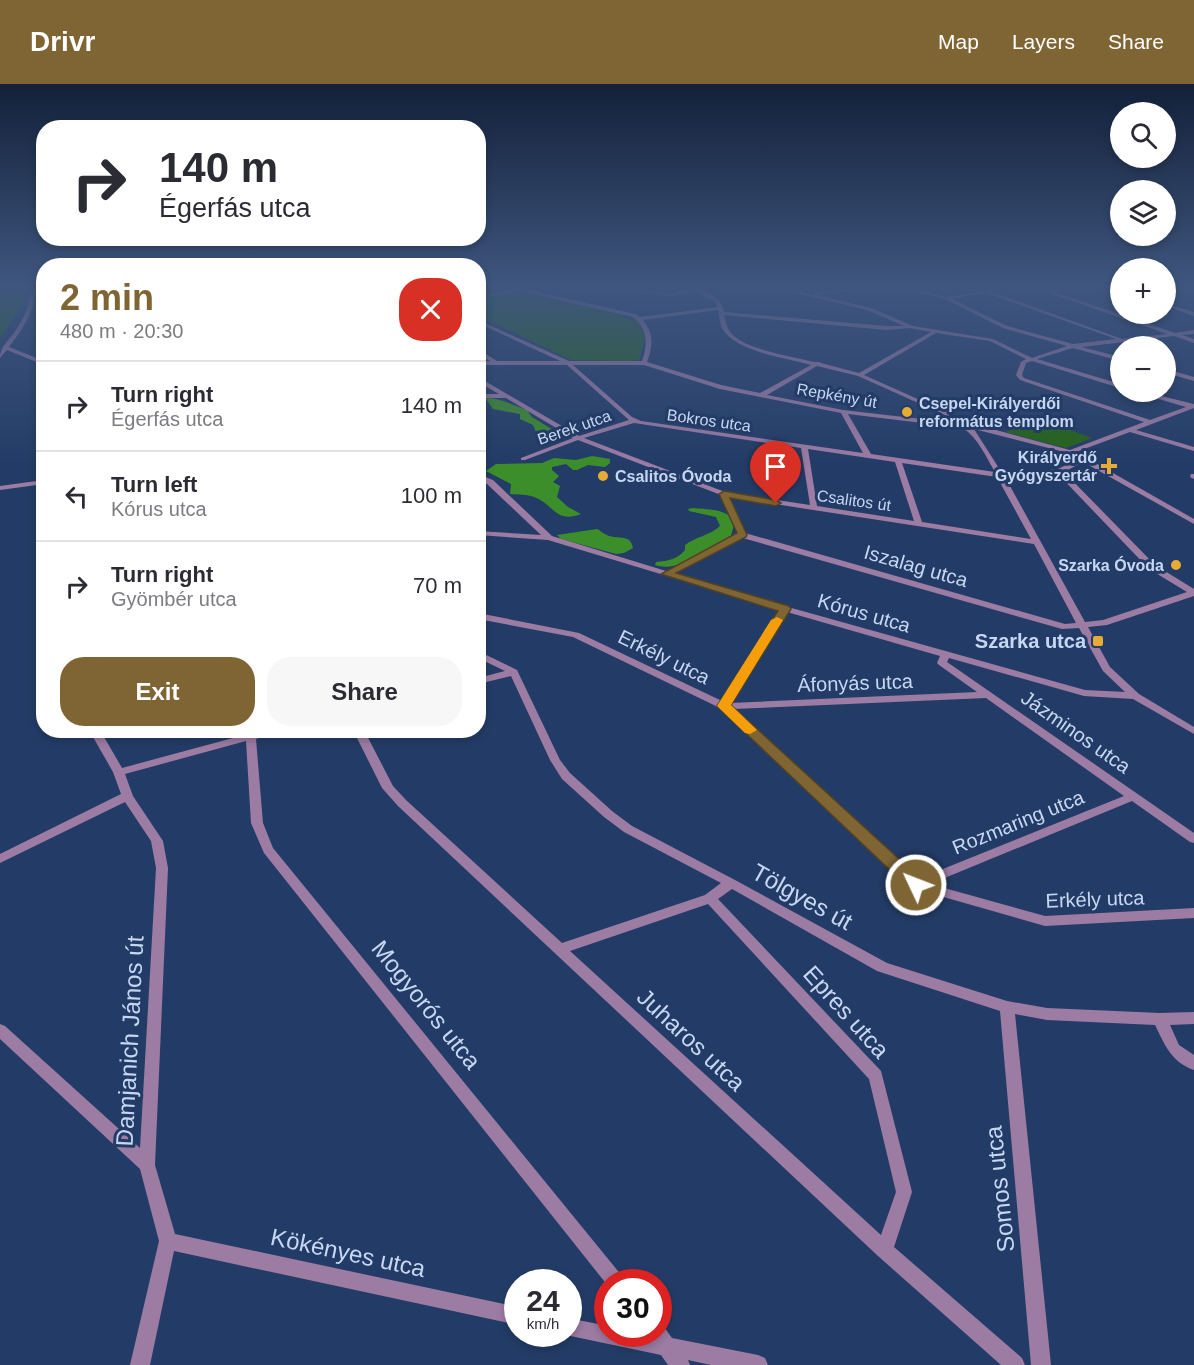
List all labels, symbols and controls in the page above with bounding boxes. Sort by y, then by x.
text: Drivr [30,26,95,57]
text: Map [938,30,979,53]
text: Layers [1012,30,1075,53]
text: Share [1108,30,1164,53]
map controls [1110,102,1176,402]
button: search [1110,102,1176,168]
icon: right [60,144,138,222]
text: 140 m [159,144,278,191]
button: layers [1110,180,1176,246]
text: Égerfás utca [159,193,311,223]
button: + [1110,258,1176,324]
text: 2 min [60,277,154,318]
button: close [399,278,462,341]
text: 480 m · 20:30 [60,320,183,342]
button: − [1110,336,1176,402]
street label: Repkény út [796,380,879,411]
text: Turn right [111,382,213,407]
icon: right [60,390,93,423]
text: 140 m [401,393,462,418]
place label: Csepel-Királyerdői református templom [919,395,1074,430]
marker: Csepel-Királyerdői református templom [900,405,914,419]
street label: Bokros utca [666,406,752,435]
street label: Berek utca [535,407,613,448]
text: Égerfás utca [111,408,223,430]
pin [750,441,801,503]
place label: Királyerdő Gyógyszertár [995,449,1097,484]
icon: arrive [759,450,792,483]
marker: Királyerdő Gyógyszertár [1102,459,1116,473]
place label: Csalitos Óvoda [615,467,732,485]
marker: Csalitos Óvoda [596,469,610,483]
text: Turn left [111,472,197,497]
icon: left [60,480,93,513]
text: 100 m [401,483,462,508]
street label: Csalitos út [816,487,893,514]
text: Kórus utca [111,498,207,520]
street label: Iszalag utca [862,541,971,592]
place label: Szarka Óvoda [1058,556,1164,574]
marker: Szarka Óvoda [1169,558,1183,572]
text: Turn right [111,562,213,587]
icon: right [60,570,93,603]
text: 70 m [413,573,462,598]
text: Gyömbér utca [111,588,237,610]
street label: Kórus utca [815,589,914,637]
street label: Erkély utca [615,625,714,689]
place label: Szarka utca [975,630,1087,652]
marker: Szarka utca [1091,634,1105,648]
button: Exit [60,657,255,726]
button: Share [267,657,462,726]
street label: Áfonyás utca [797,670,914,696]
street label: Jázminos utca [1017,686,1135,778]
street label: Rozmaring utca [949,785,1088,858]
position arrow [884,853,948,917]
street label: Tölgyes út [747,858,857,935]
street label: Erkély utca [1045,886,1146,912]
street label: Damjanich János út [111,935,149,1147]
street label: Mogyorós utca [366,935,487,1075]
street label: Epres utca [798,960,895,1064]
street label: Juharos utca [632,983,751,1097]
street label: Somos utca [979,1124,1020,1253]
street label: Kökényes utca [268,1223,429,1282]
speed limit sign: 30 [594,1269,672,1347]
text: 24 [526,1284,560,1317]
text: km/h [527,1315,559,1332]

